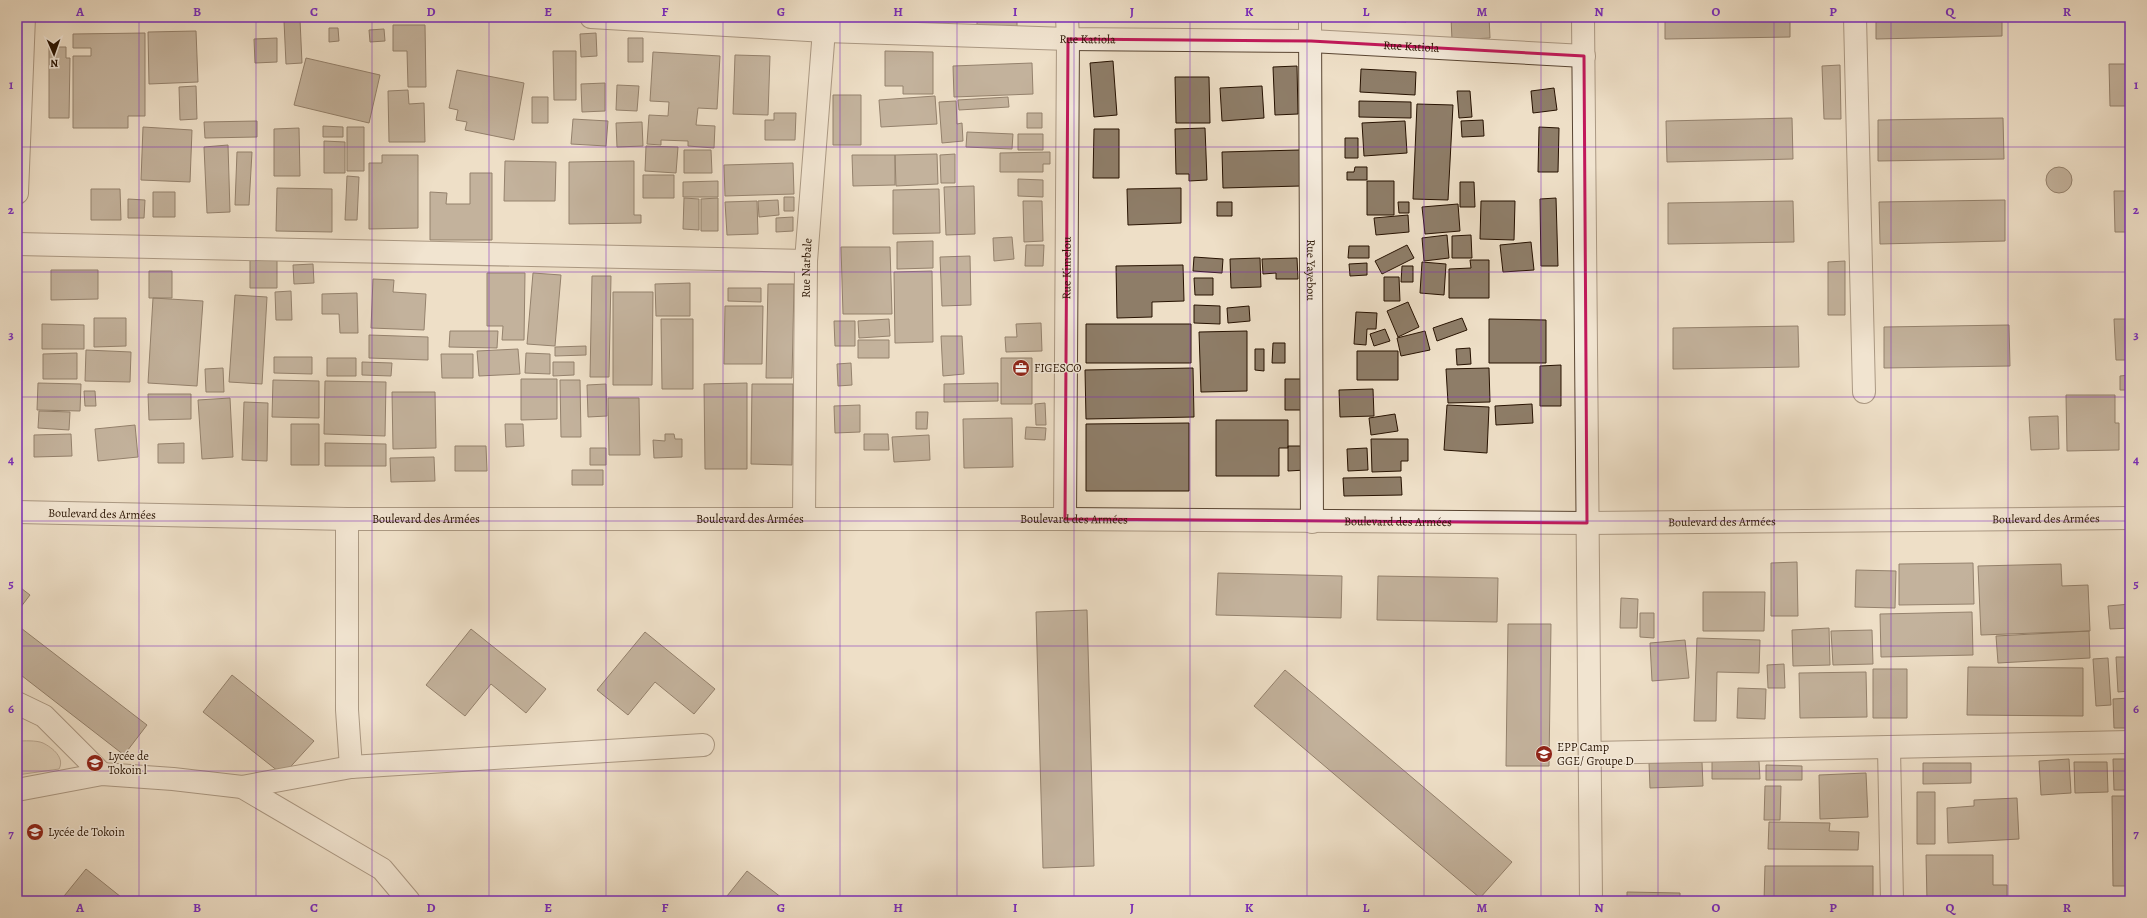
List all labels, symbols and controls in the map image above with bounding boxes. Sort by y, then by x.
text: A [75,3,85,20]
text: B [193,3,201,20]
text: C [310,3,318,20]
text: D [426,3,436,20]
text: E [544,3,552,20]
text: F [662,3,669,20]
text: G [777,3,785,20]
text: H [893,3,903,20]
text: I [1013,3,1018,20]
text: J [1130,3,1134,20]
text: K [1245,3,1254,20]
text: L [1363,3,1370,20]
text: M [1477,3,1488,20]
text: N [1594,3,1604,20]
text: O [1712,3,1721,20]
text: P [1829,3,1837,20]
text: Q [1946,3,1957,20]
text: R [2063,3,2072,20]
street label: Rue Katiola [1059,31,1116,47]
north arrow [34,34,74,74]
street label: Rue Katiola [1383,37,1440,56]
text: N [50,56,59,71]
text: 1 [9,76,14,93]
text: 1 [2134,76,2139,93]
text: 2 [8,201,15,218]
text: 2 [2133,201,2140,218]
street label: Rue Kimelou [1058,236,1075,300]
street label: Rue Narbale [798,238,816,298]
street label: Rue Yayebou [1303,239,1319,301]
text: 3 [8,326,14,343]
text: 3 [2133,326,2139,343]
office icon: FIGESCO [1011,358,1031,378]
place label: FIGESCO [1034,360,1082,376]
text: 4 [8,451,14,468]
text: 4 [2133,451,2139,468]
street label: Boulevard des Armées [48,505,156,523]
street label: Boulevard des Armées [1992,510,2100,527]
street label: Boulevard des Armées [372,511,480,527]
street label: Boulevard des Armées [696,511,804,527]
street label: Boulevard des Armées [1020,511,1128,527]
street label: Boulevard des Armées [1344,513,1452,530]
street label: Boulevard des Armées [1668,513,1776,530]
text: 5 [8,575,14,592]
text: 5 [2133,575,2139,592]
text: 6 [8,700,14,717]
text: 6 [2133,700,2139,717]
place label: EPP Camp GGE/ Groupe D [1557,739,1634,769]
school or university icon: EPP Camp GGE/ Groupe D [1534,744,1554,764]
place label: Lycée de Tokoin l [108,748,149,778]
school or university icon: Lycée de Tokoin l [85,753,105,773]
school or university icon: Lycée de Tokoin [25,822,45,842]
place label: Lycée de Tokoin [48,824,125,840]
text: 7 [8,825,14,842]
text: 7 [2133,825,2139,842]
text: A [75,899,85,916]
text: B [193,899,201,916]
text: C [310,899,318,916]
text: D [426,899,436,916]
text: E [544,899,552,916]
text: F [662,899,669,916]
text: G [777,899,785,916]
text: H [893,899,903,916]
text: I [1013,899,1018,916]
text: J [1130,899,1134,916]
text: K [1245,899,1254,916]
text: L [1363,899,1370,916]
text: M [1477,899,1488,916]
text: N [1594,899,1604,916]
text: O [1712,899,1721,916]
text: P [1829,899,1837,916]
text: Q [1946,899,1957,916]
text: R [2063,899,2072,916]

